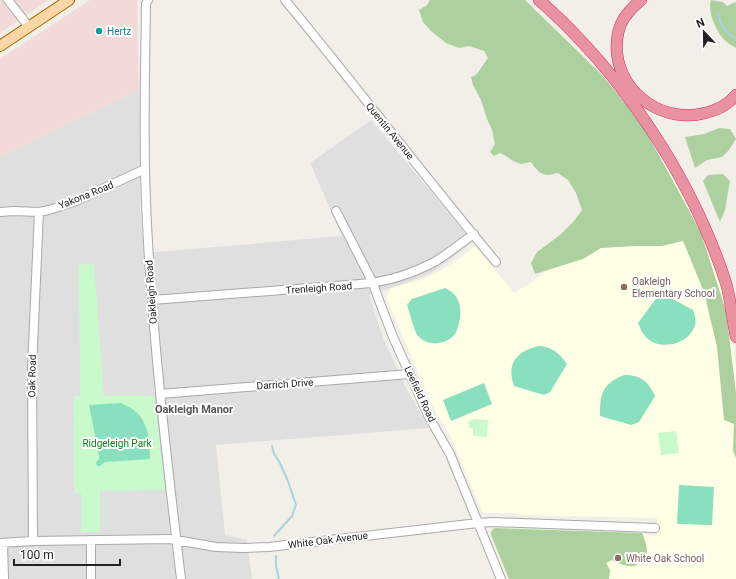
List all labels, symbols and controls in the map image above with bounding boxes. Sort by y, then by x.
north arrow [684,12,724,52]
text: N [694,16,707,31]
marker: Hertz [94,26,104,36]
place label: Hertz [107,26,131,37]
street label: Quentin Avenue [364,100,416,162]
street label: Yakona Road [57,179,115,211]
street label: Oakleigh Road [143,260,159,324]
place label: Oakleigh Elementary School [632,276,715,299]
street label: Trenleigh Road [285,280,353,296]
marker: Oakleigh Elementary School [619,282,629,292]
street label: Oak Road [26,355,38,397]
street label: Leefield Road [402,364,438,424]
street label: Darrich Drive [256,377,314,391]
district label: Oakleigh Manor [155,403,233,416]
park label: Ridgeleigh Park [82,438,152,449]
street label: White Oak Avenue [287,530,369,550]
scale bar [14,541,120,567]
text: 100 m [20,548,54,562]
marker: White Oak School [613,553,623,563]
place label: White Oak School [626,553,704,564]

